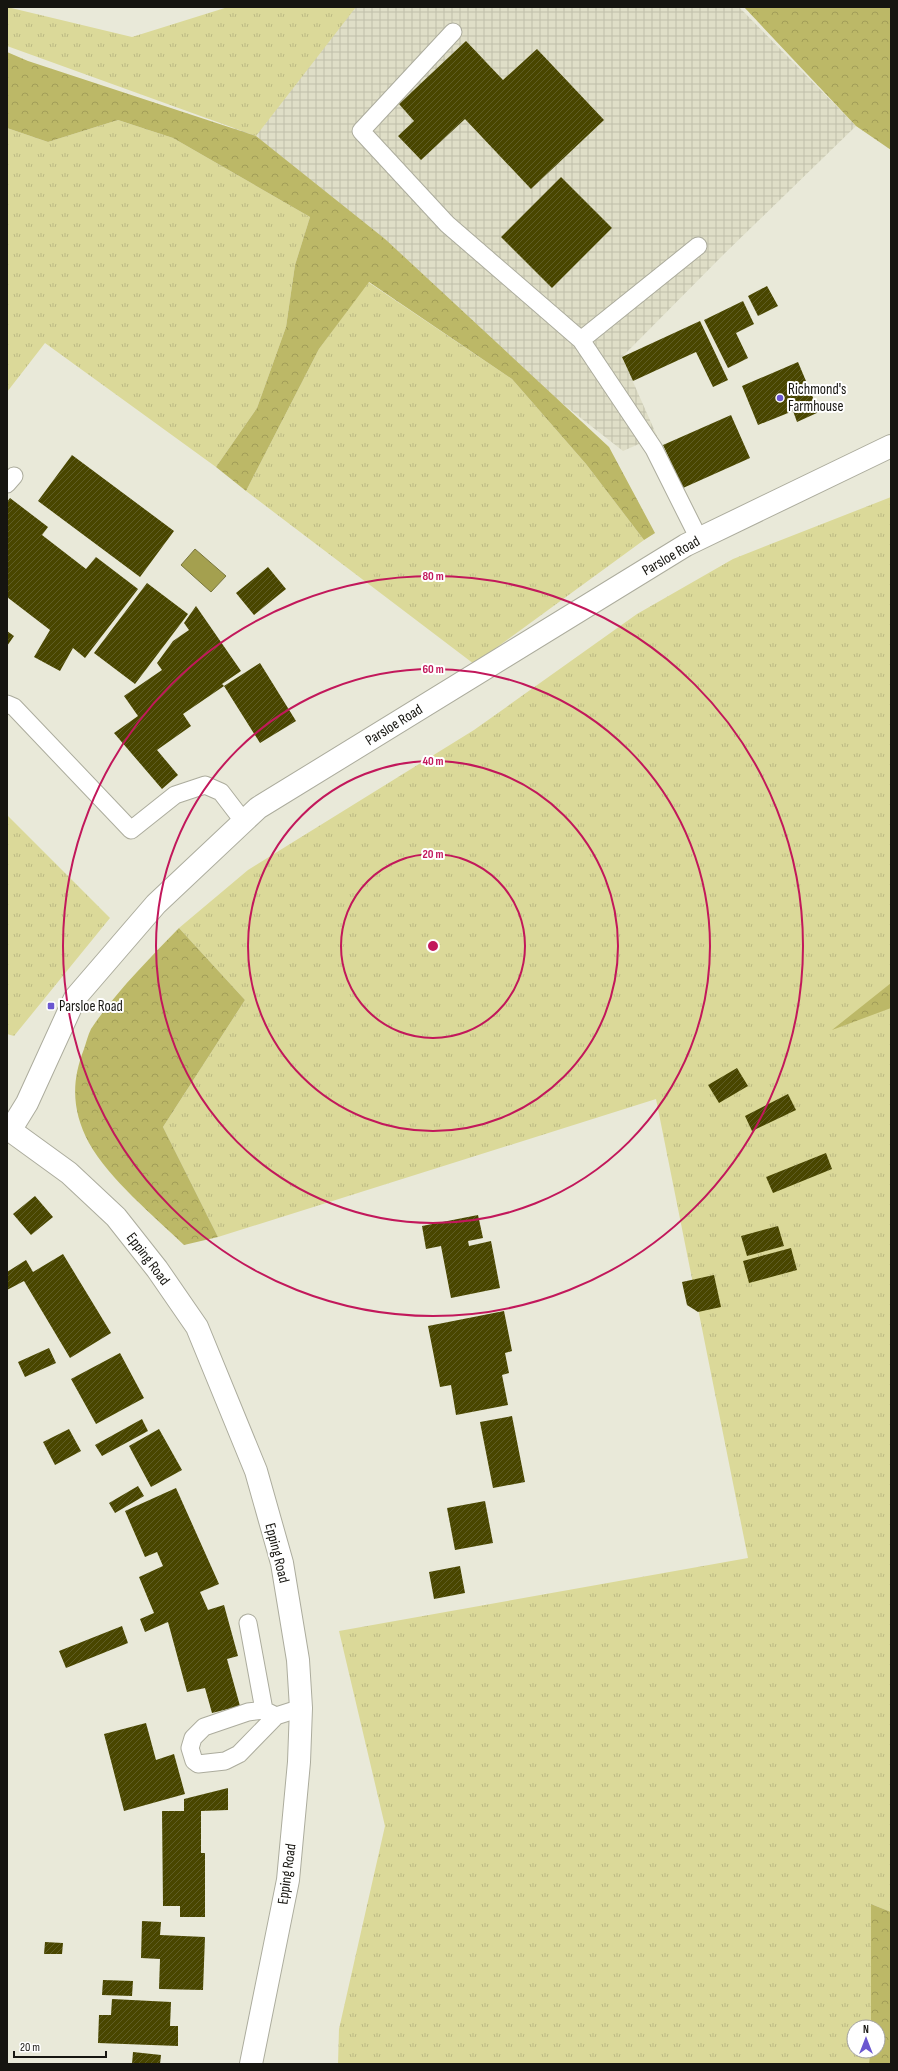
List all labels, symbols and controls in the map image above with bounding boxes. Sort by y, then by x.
place label: Richmond's Farmhouse [788,380,846,416]
marker: Richmond's Farmhouse [775,393,785,403]
street label: Parsloe Road [639,532,703,580]
text: 80 m [422,569,444,584]
text: 60 m [422,662,444,677]
street label: Parsloe Road [362,700,426,750]
text: 40 m [422,754,444,769]
text: 20 m [423,847,443,862]
centre of rings [426,939,440,953]
place label: Parsloe Road [59,997,123,1016]
marker: Parsloe Road [46,1001,56,1011]
street label: Epping Road [122,1229,174,1289]
street label: Epping Road [260,1521,294,1585]
street label: Epping Road [273,1842,301,1906]
north arrow [846,2019,886,2059]
text: N [863,2023,869,2036]
scale bar [14,2033,106,2059]
text: 20 m [20,2040,40,2055]

